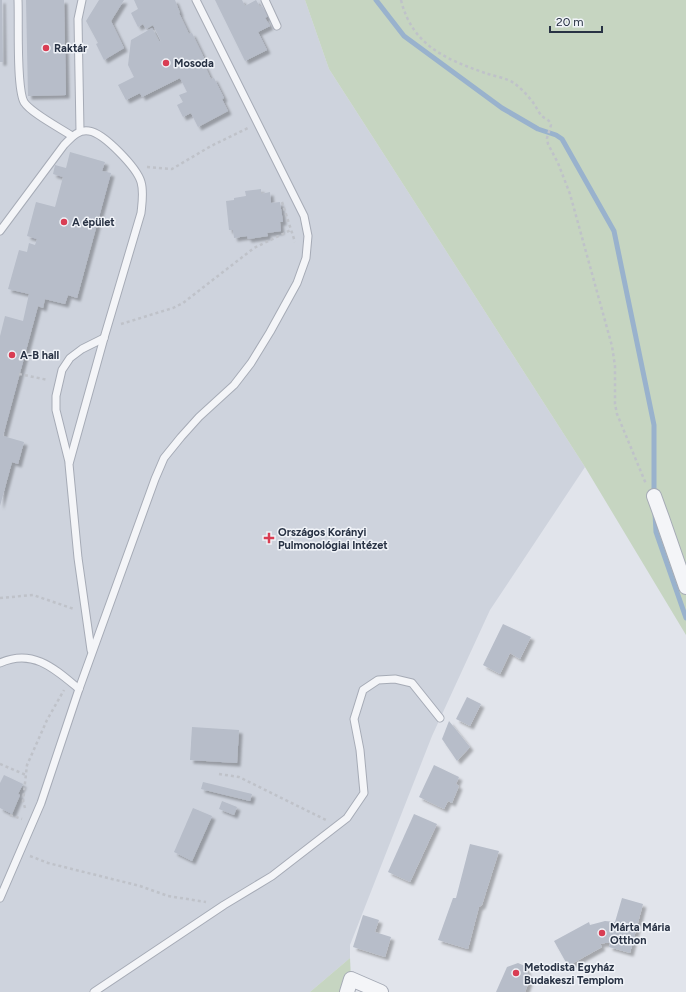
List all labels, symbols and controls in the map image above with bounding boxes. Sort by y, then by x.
scale bar [550,8,602,34]
text: 20 m [556,15,584,29]
place label: Raktár [54,42,88,55]
marker: Raktár [41,43,51,53]
place label: Mosoda [174,57,214,70]
marker: Mosoda [161,58,171,68]
place label: A épület [72,216,115,229]
marker: A épület [59,217,69,227]
place label: A-B hall [20,349,60,362]
marker: A-B hall [7,350,17,360]
place label: Országos Korányi Pulmonológiai Intézet [278,526,388,552]
marker: Országos Korányi Pulmonológiai Intézet [263,532,275,544]
place label: Márta Mária Otthon [610,921,670,947]
marker: Márta Mária Otthon [597,928,607,938]
place label: Metodista Egyház Budakeszi Templom [524,961,624,987]
marker: Metodista Egyház Budakeszi Templom [511,968,521,978]

